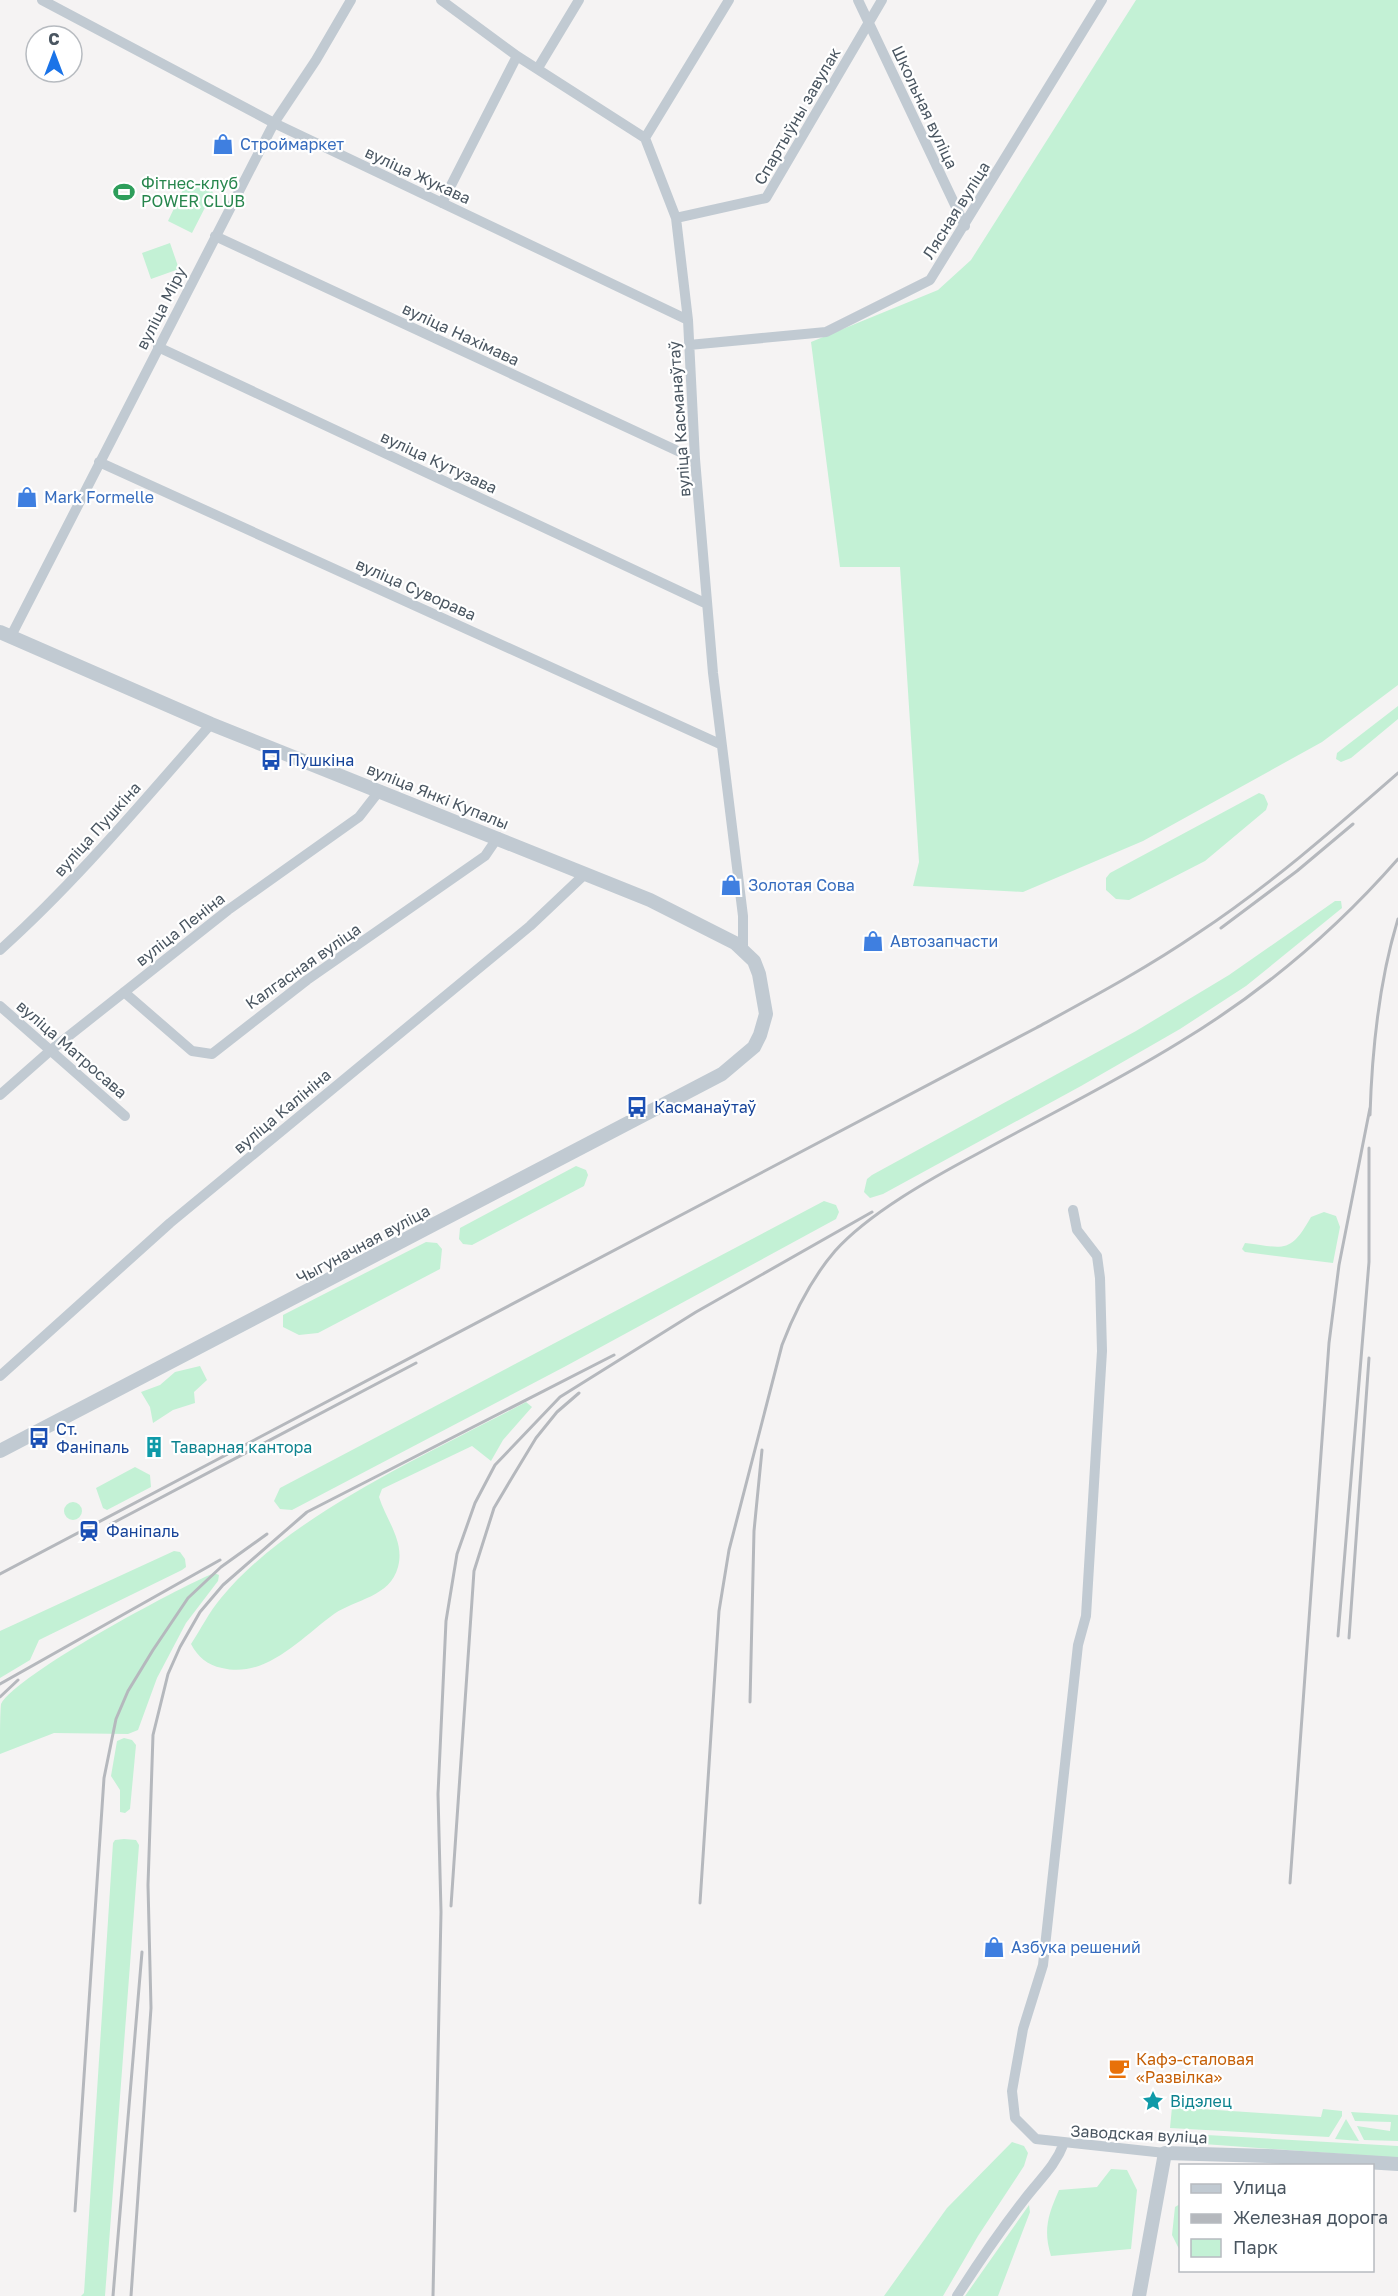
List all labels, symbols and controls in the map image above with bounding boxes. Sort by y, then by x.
north arrow [24,24,84,84]
text: С [48,29,60,49]
street label: Школьная вуліца [888,42,962,172]
street label: Спартыўны завулак [749,44,845,188]
shop icon: Строймаркет [211,132,235,156]
place label: Строймаркет [240,134,344,154]
street label: вуліца Жукава [362,142,474,208]
street label: Лясная вуліца [918,157,994,263]
place label: Фітнес-клуб POWER CLUB [141,173,245,211]
sports icon: Фітнес-клуб POWER CLUB [112,180,136,204]
street label: вуліца Міру [132,263,191,353]
street label: вуліца Нахімава [399,298,523,370]
street label: вуліца Касманаўтаў [664,340,694,498]
street label: вуліца Кутузава [378,426,500,498]
shop icon: Mark Formelle [15,485,39,509]
place label: Mark Formelle [44,487,154,507]
street label: вуліца Суворава [353,554,479,624]
bus stop icon: Пушкіна [259,748,283,772]
place label: Пушкіна [288,750,354,770]
street label: вуліца Янкі Купалы [364,758,512,834]
street label: вуліца Пушкіна [49,778,145,880]
shop icon: Золотая Сова [719,873,743,897]
place label: Золотая Сова [748,875,855,895]
street label: вуліца Леніна [131,888,229,970]
street label: Калгасная вуліца [241,919,365,1013]
shop icon: Автозапчасти [861,929,885,953]
place label: Автозапчасти [890,931,998,951]
street label: вуліца Матросава [13,996,131,1102]
street label: вуліца Калініна [229,1065,335,1157]
bus stop icon: Касманаўтаў [625,1095,649,1119]
place label: Касманаўтаў [654,1097,756,1117]
street label: Чыгуначная вуліца [293,1200,433,1288]
place label: Ст. Фаніпаль [56,1419,129,1457]
bus stop icon: Ст. Фаніпаль [27,1426,51,1450]
building icon: Таварная кантора [142,1435,166,1459]
place label: Таварная кантора [171,1437,312,1457]
station icon: Фаніпаль [77,1519,101,1543]
place label: Фаніпаль [106,1521,179,1541]
shop icon: Азбука решений [982,1935,1006,1959]
place label: Азбука решений [1011,1937,1141,1957]
place label: Кафэ-сталовая «Развілка» [1136,2049,1254,2087]
cafe icon: Кафэ-сталовая «Развілка» [1107,2056,1131,2080]
place icon: Відэлец [1141,2089,1165,2113]
place label: Відэлец [1170,2091,1232,2111]
street label: Заводская вуліца [1070,2120,1208,2148]
legend [1179,2164,1374,2272]
text: Улица [1233,2176,1287,2198]
text: Железная дорога [1233,2206,1388,2228]
text: Парк [1233,2236,1278,2258]

